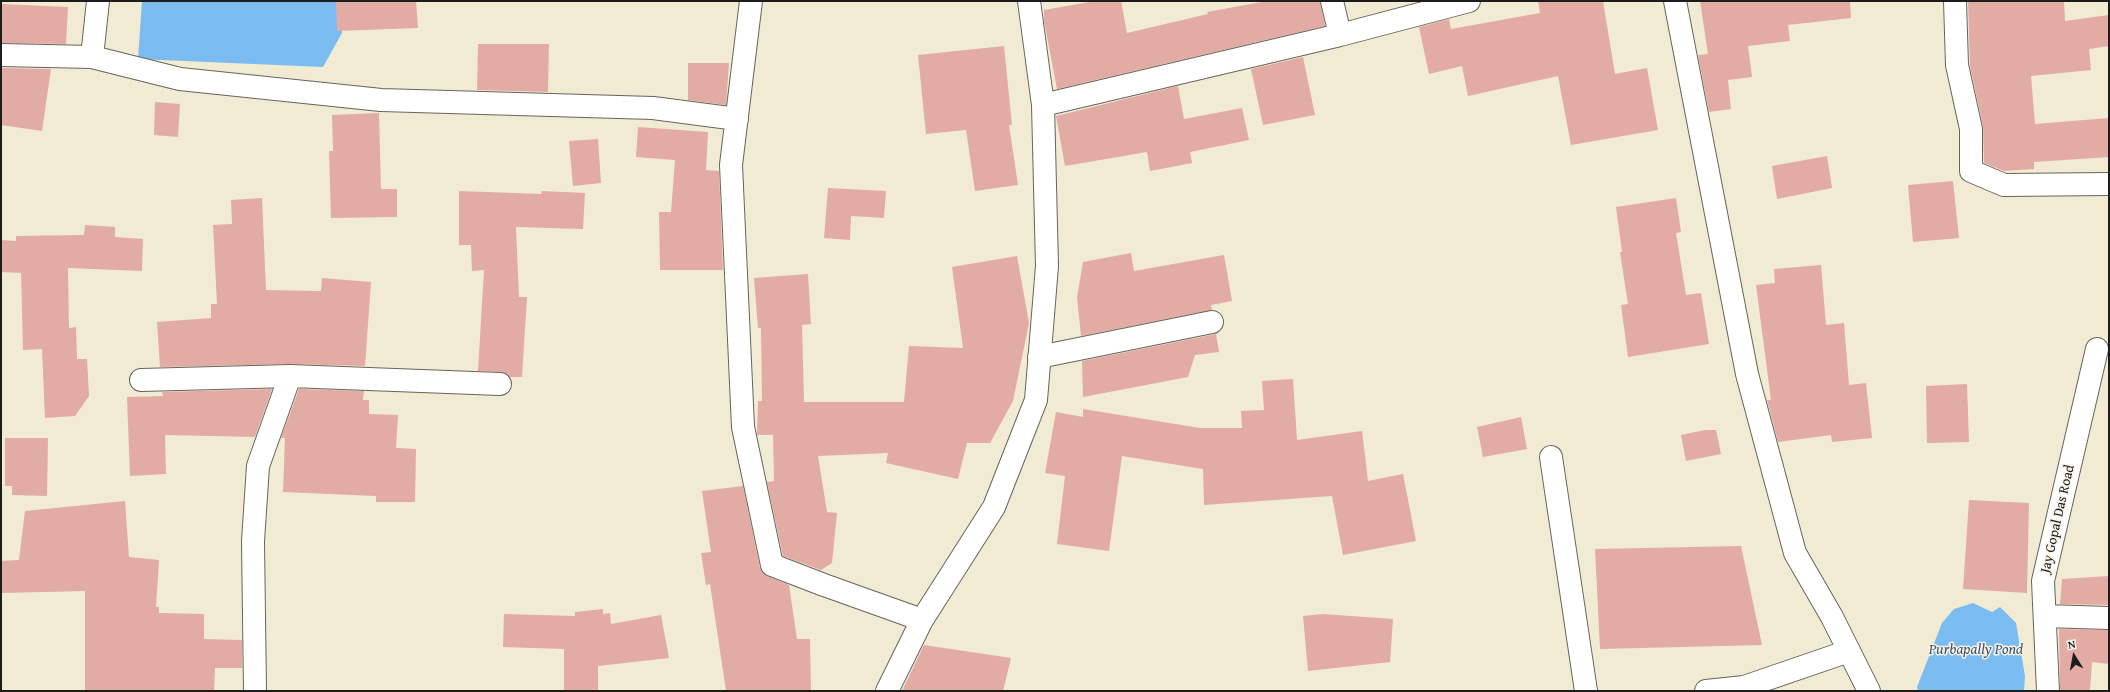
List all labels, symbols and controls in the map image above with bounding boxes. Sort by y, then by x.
street label: Jay Gopal Das Road [2037,463,2079,575]
north arrow [2054,636,2094,676]
text: N [2067,636,2077,653]
water label: Purbapally Pond [1929,641,2023,659]

